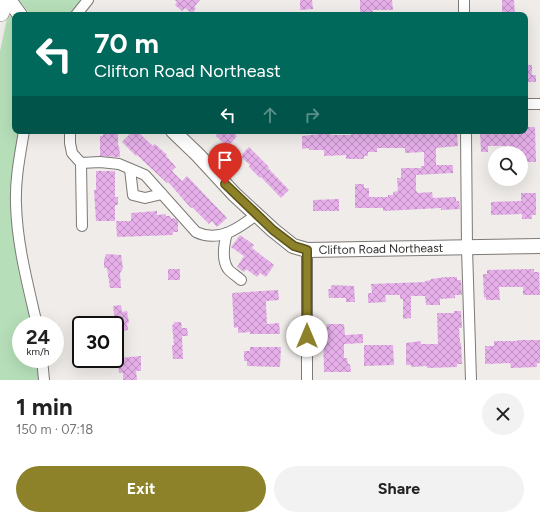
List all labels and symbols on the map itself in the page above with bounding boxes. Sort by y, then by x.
pin [208,143,242,184]
street label: Clifton Road Northeast [319,241,444,257]
position arrow [286,315,328,357]
speed limit sign: 30 [72,316,124,368]

